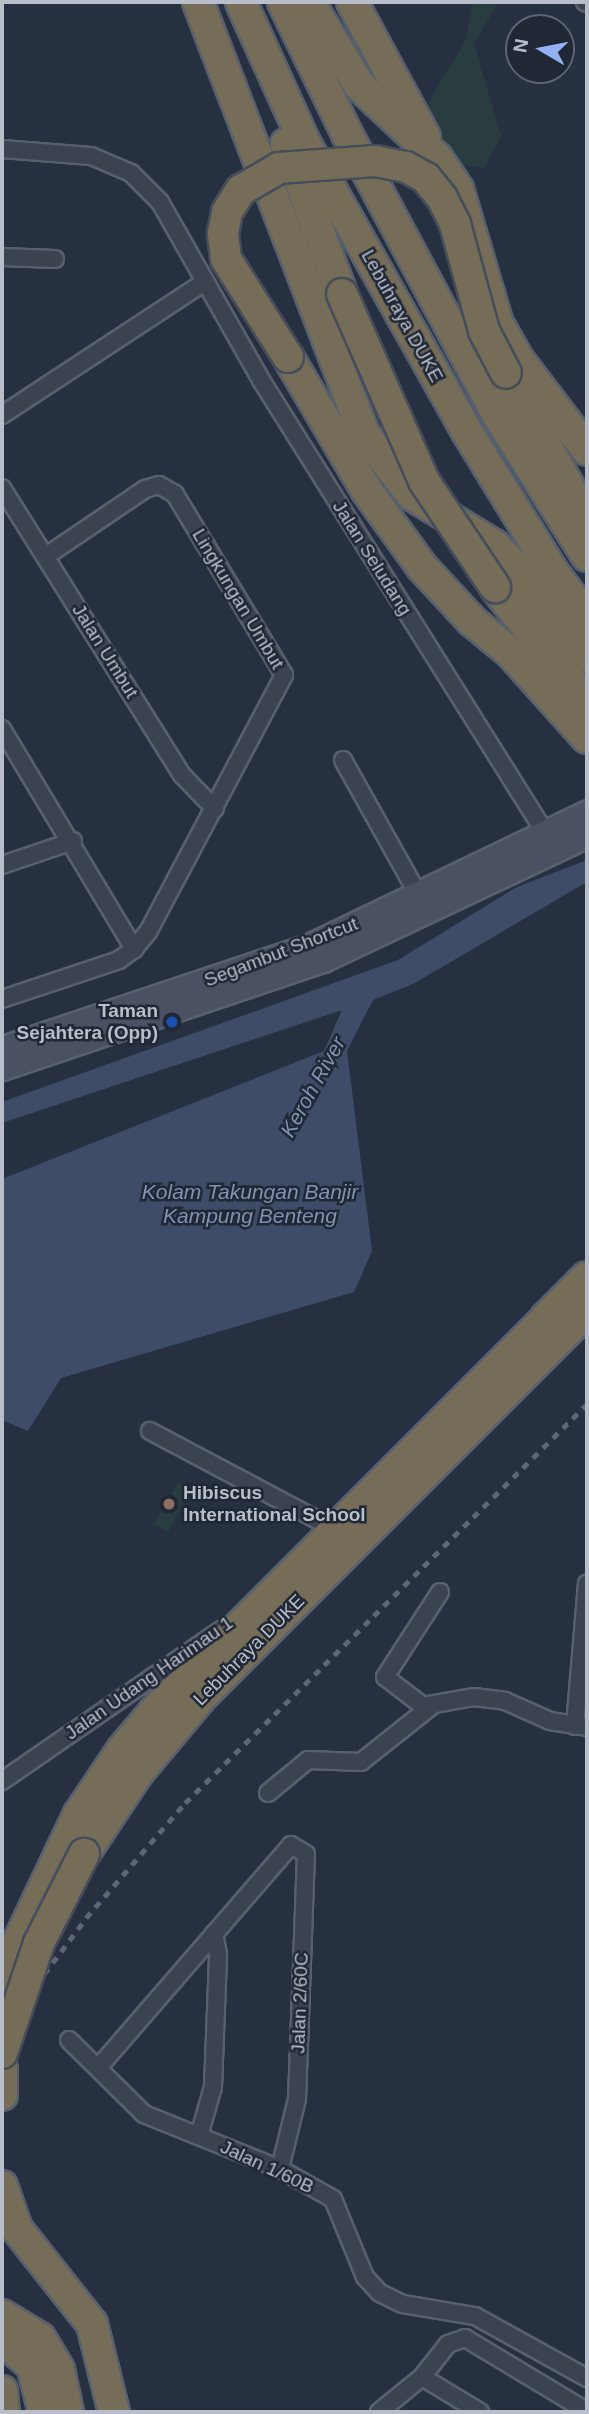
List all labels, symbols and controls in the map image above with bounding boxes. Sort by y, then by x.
north arrow [505,14,575,84]
text: N [509,37,532,54]
street label: Lebuhraya DUKE [356,246,448,386]
street label: Jalan Seludang [328,496,416,620]
street label: Lingkungan Umbut [187,525,289,673]
street label: Jalan Umbut [67,600,143,702]
street label: Segambut Shortcut [201,912,361,992]
place label: Taman Sejahtera (Opp) [17,1000,158,1044]
marker: Taman Sejahtera (Opp) [164,1014,180,1030]
water label: Keroh River [275,1032,351,1142]
water label: Kolam Takungan Banjir Kampung Benteng [142,1179,358,1229]
place label: Hibiscus International School [183,1482,366,1526]
marker: Hibiscus International School [161,1496,177,1512]
street label: Lebuhraya DUKE [189,1590,309,1710]
street label: Jalan Udang Harimau 1 [61,1611,237,1745]
street label: Jalan 2/60C [287,1952,313,2054]
street label: Jalan 1/60B [217,2135,317,2199]

